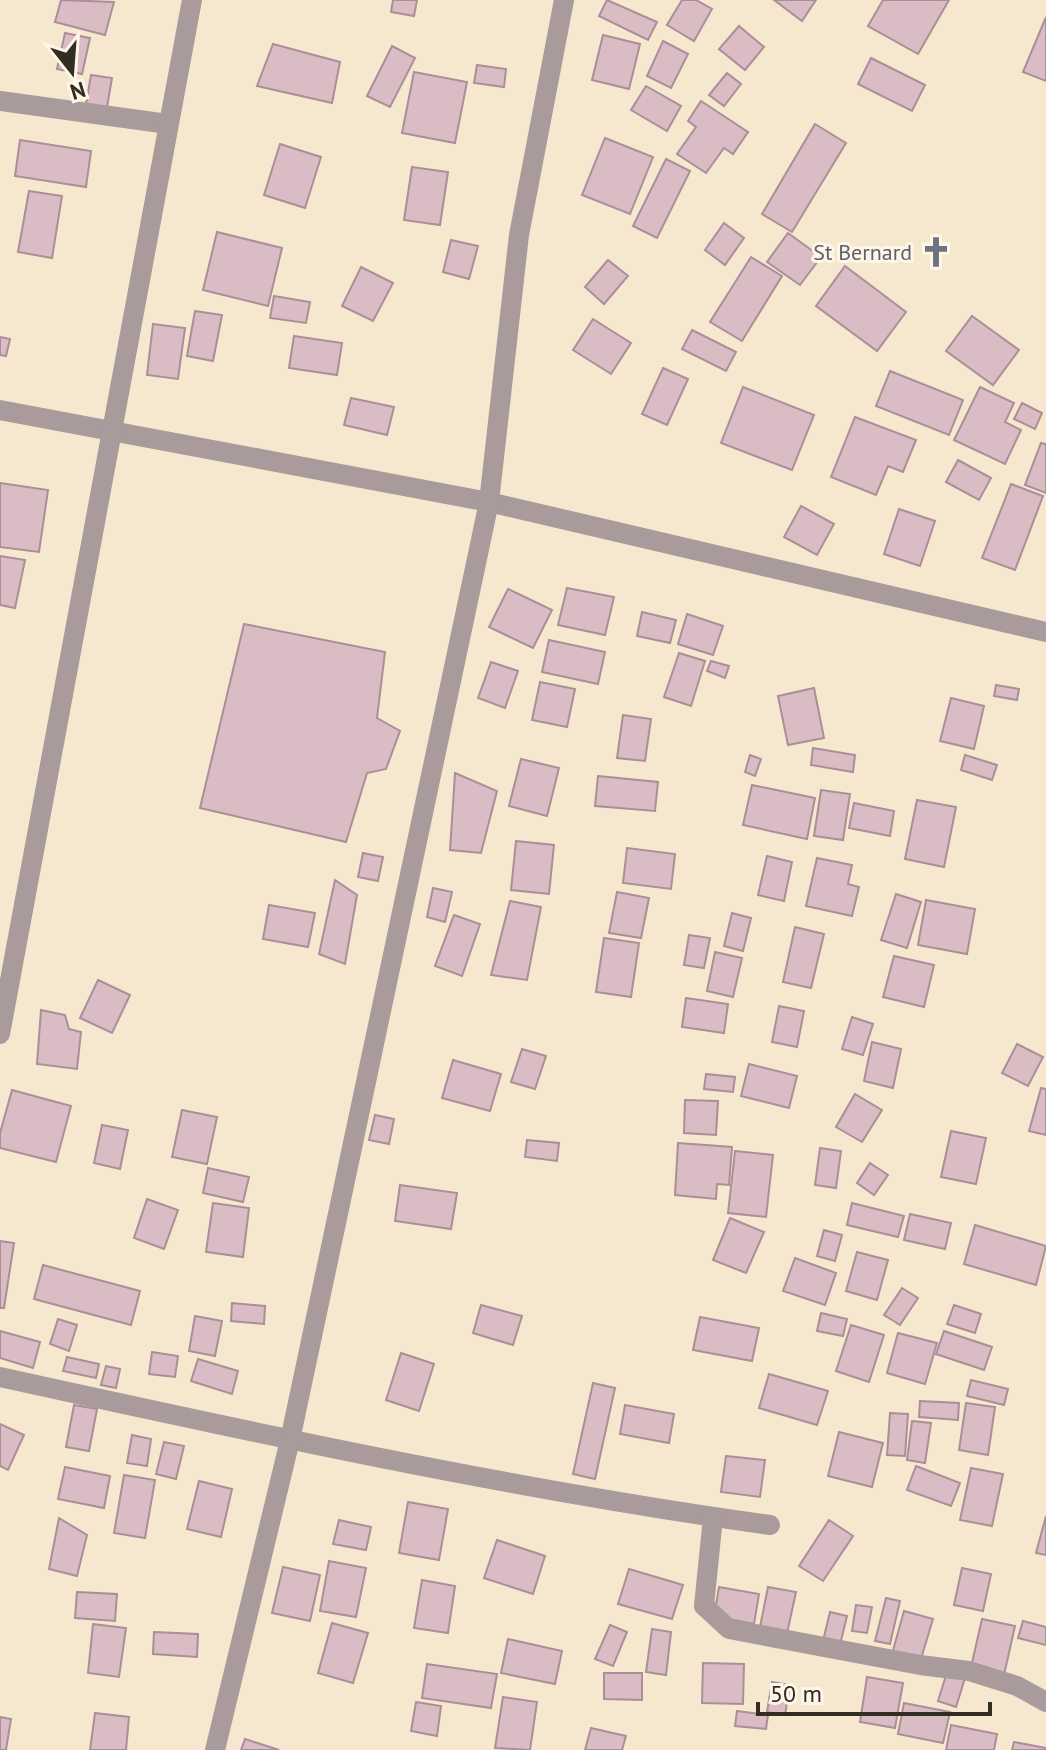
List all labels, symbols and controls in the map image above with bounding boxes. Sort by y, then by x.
north arrow [32,32,112,112]
text: N [67,76,89,107]
church icon: St Bernard [919,235,953,269]
place label: St Bernard [813,238,912,266]
scale bar [758,1666,990,1716]
text: 50 m [770,1678,822,1709]

